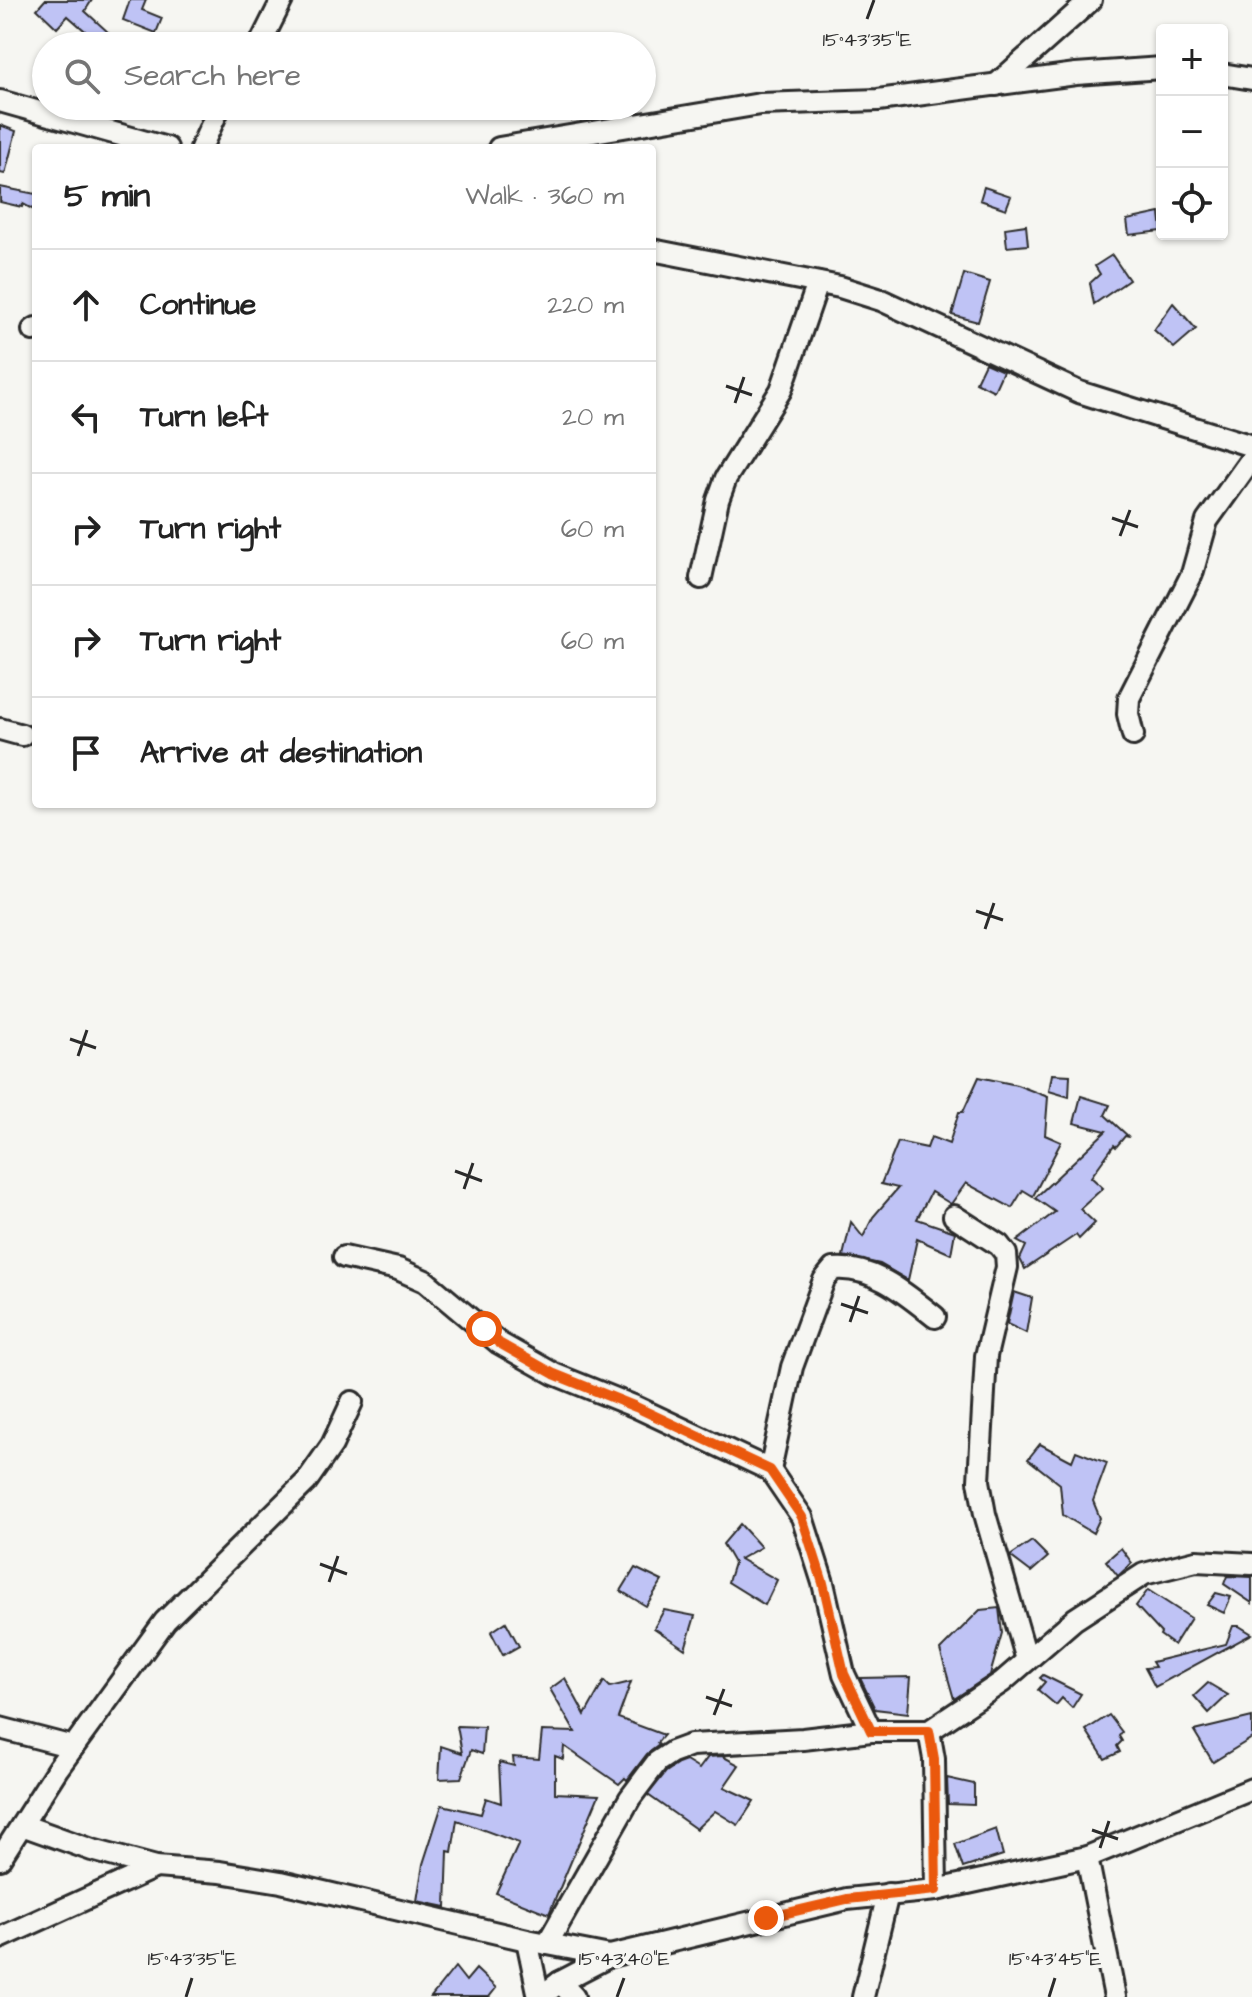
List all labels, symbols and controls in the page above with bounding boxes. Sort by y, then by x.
map controls [1156,24,1228,240]
button: + [1156,24,1228,96]
text: 15°43'35"E [822,26,912,54]
search box [32,32,656,120]
icon: search [60,54,104,98]
text: Search here [124,55,301,97]
button: − [1156,96,1228,168]
button: locate [1156,168,1228,240]
text: 5 min [64,172,150,220]
text: Walk · 360 m [465,178,624,214]
icon: ahead [64,283,108,327]
text: Continue [140,284,256,326]
text: 220 m [547,287,624,323]
icon: left [64,395,108,439]
text: Turn left [140,396,268,438]
text: 20 m [562,399,624,435]
icon: right [64,507,108,551]
text: Turn right [140,508,281,550]
text: 60 m [561,511,624,547]
icon: right [64,619,108,663]
text: Turn right [140,620,281,662]
text: 60 m [561,623,624,659]
icon: arrive [64,731,108,775]
text: Arrive at destination [140,732,422,774]
route start [466,1311,502,1347]
route end [748,1900,784,1936]
text: 15°43'35"E [147,1945,237,1973]
text: 15°43'40"E [579,1945,670,1973]
text: 15°43'45"E [1009,1945,1101,1973]

